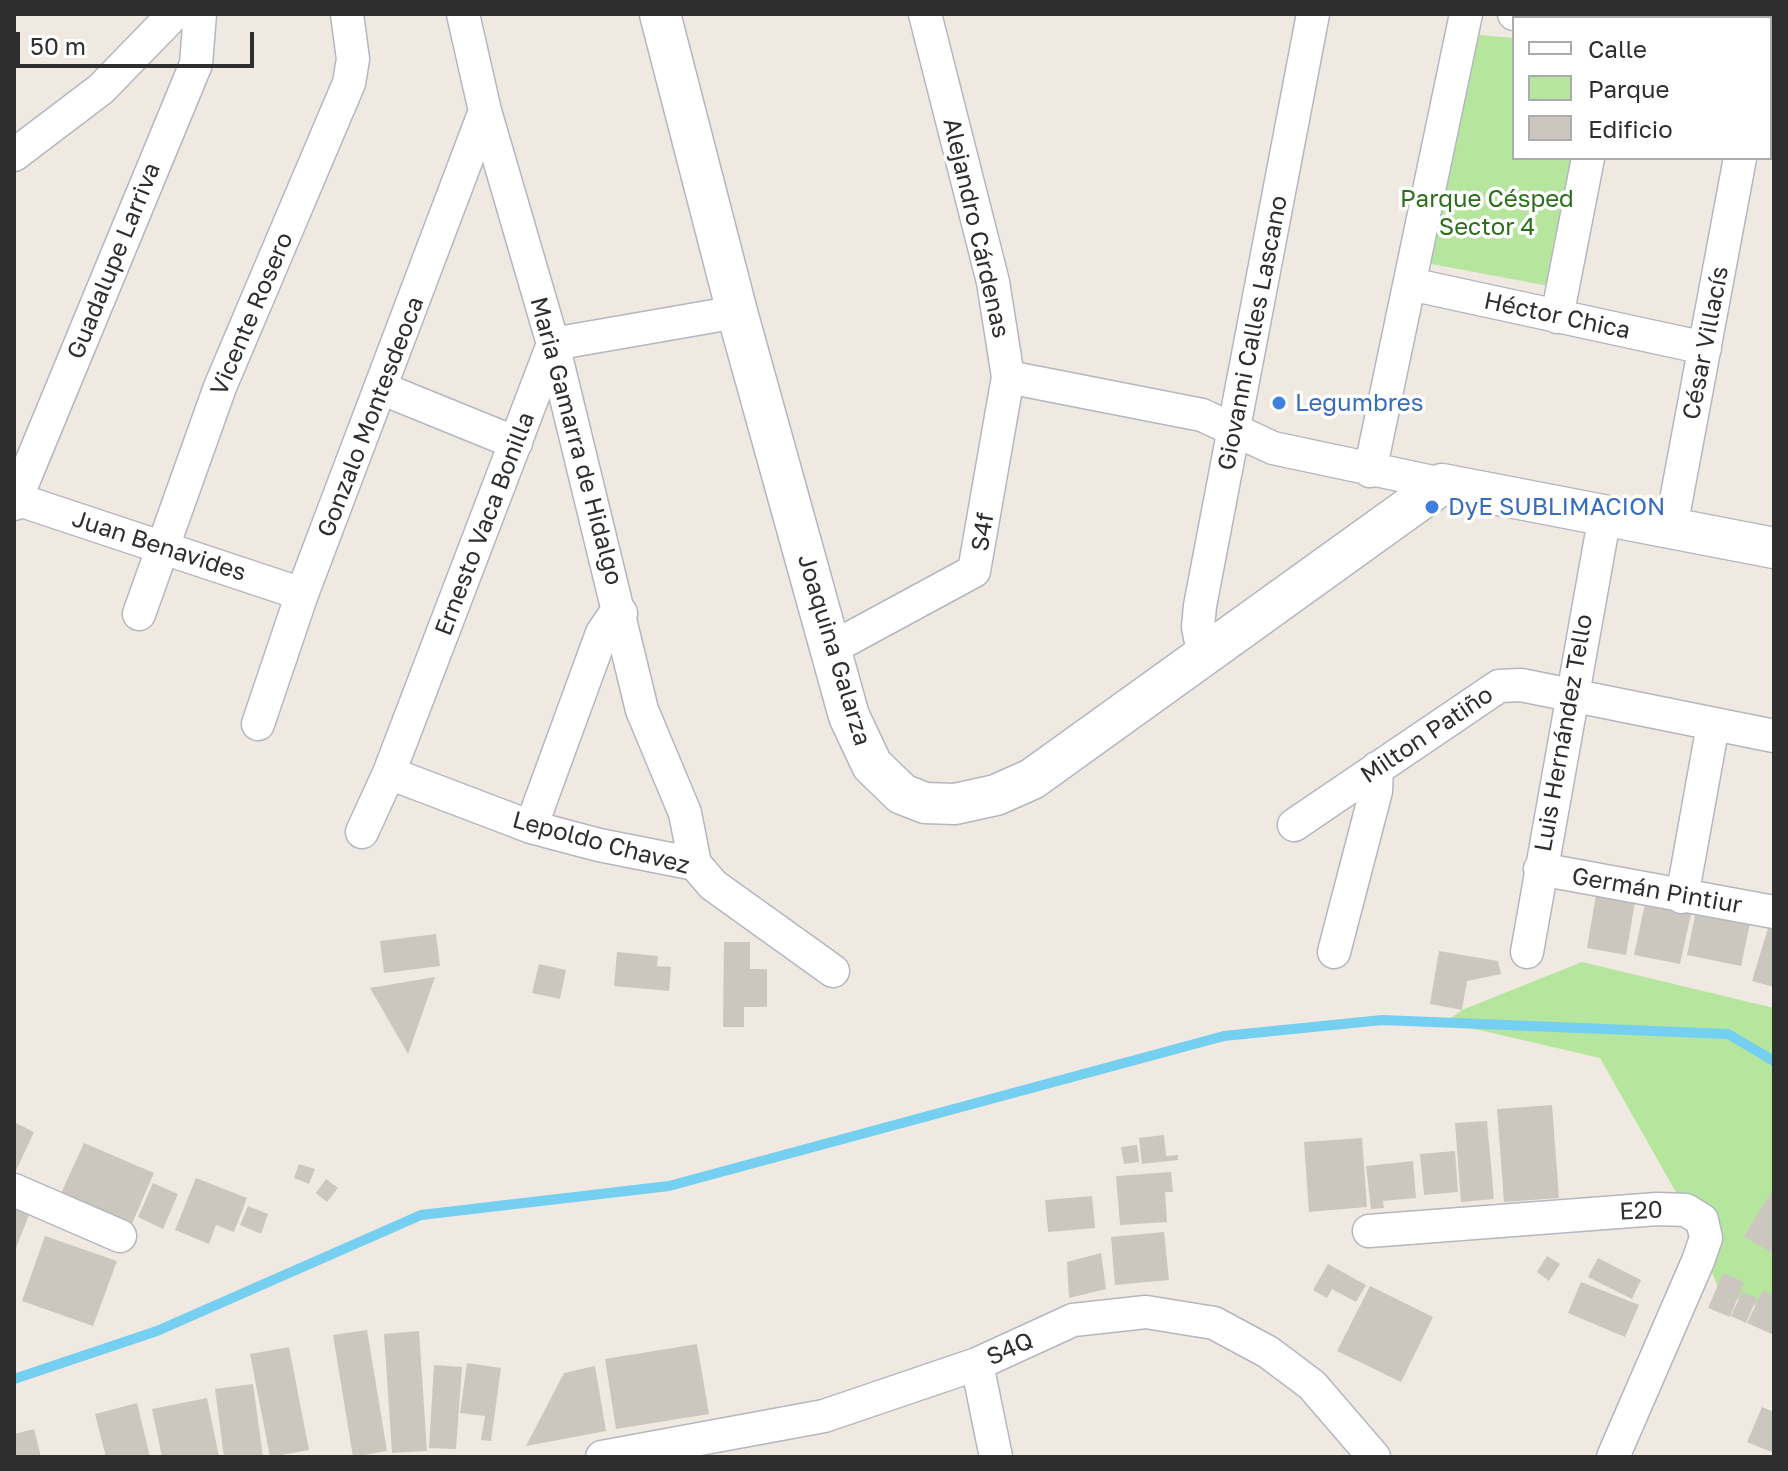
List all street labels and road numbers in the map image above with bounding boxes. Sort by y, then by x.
street label: Alejandro Cárdenas [937,115,1015,341]
street label: Guadalupe Larriva [61,159,167,363]
street label: Giovanni Calles Lascano [1212,193,1294,473]
street label: Vicente Rosero [205,228,299,400]
street label: César Villacís [1677,264,1735,422]
street label: Héctor Chica [1481,286,1633,346]
street label: Gonzalo Montesdeoca [312,293,430,541]
street label: Maria Gamarra de Hidalgo [524,294,628,588]
street label: Ernesto Vaca Bonilla [429,408,541,640]
street label: Juan Benavides [68,504,250,588]
street label: S4f [966,511,1000,553]
street label: Joaquina Galarza [791,551,877,749]
street label: Luis Hernández Tello [1529,612,1599,854]
street label: Milton Patiño [1356,680,1498,790]
street label: Lepoldo Chavez [509,805,693,881]
street label: Germán Pintiur [1570,862,1744,920]
street label: E20 [1619,1195,1663,1227]
street label: S4Q [982,1326,1038,1372]

